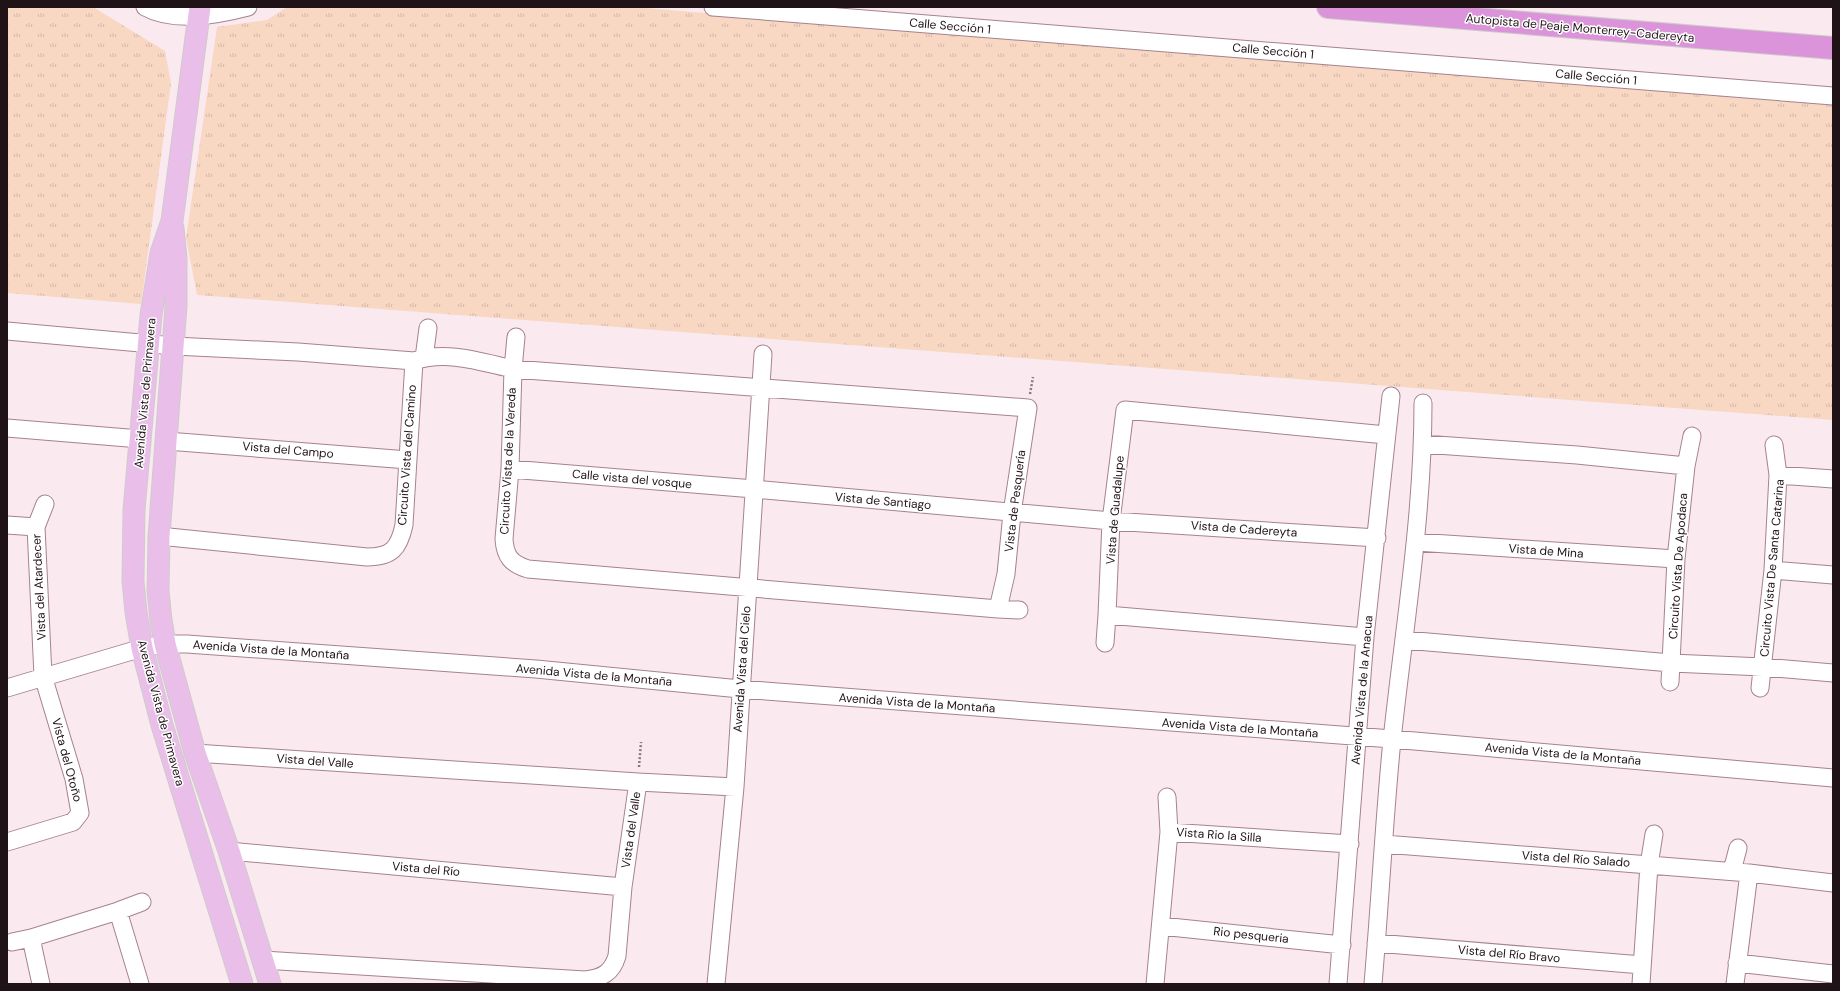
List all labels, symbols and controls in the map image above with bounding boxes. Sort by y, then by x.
street label: Autopista de Peaje Monterrey-Cadereyta [1465,10,1695,46]
street label: Calle Sección 1 [909,14,991,38]
street label: Calle Sección 1 [1232,39,1314,63]
street label: Calle Sección 1 [1555,65,1637,89]
street label: Avenida Vista de Primavera [130,317,160,469]
street label: Circuito Vista del Camino [394,384,420,526]
street label: Circuito Vista de la Vereda [496,387,520,535]
street label: Vista del Campo [242,438,334,462]
street label: Vista de Pesquería [1001,449,1029,553]
street label: Vista de Guadalupe [1102,455,1128,565]
street label: Calle vista del vosque [571,466,693,492]
street label: Circuito Vista De Santa Catarina [1756,479,1788,657]
street label: Vista de Santiago [834,489,932,513]
street label: Circuito Vista De Apodaca [1665,492,1691,640]
street label: Vista de Cadereyta [1190,517,1298,541]
street label: Vista del Atardecer [28,533,50,641]
street label: Vista de Mina [1508,540,1584,562]
street label: Avenida Vista del Cielo [730,605,754,733]
street label: Avenida Vista de la Anacua [1347,615,1377,765]
street label: Avenida Vista de la Montaña [192,637,350,663]
street label: Avenida Vista de Primavera [134,638,188,788]
street label: Avenida Vista de la Montaña [515,660,673,690]
street label: Avenida Vista de la Montaña [838,690,996,716]
street label: Avenida Vista de la Montaña [1161,715,1319,741]
street label: Vista del Otoño [48,716,86,804]
street label: Avenida Vista de la Montaña [1484,739,1642,769]
street label: Vista del Valle [276,750,354,772]
street label: Vista del Valle [618,790,644,869]
street label: Vista Rio la Silla [1176,824,1262,846]
street label: Vista del Río Salado [1521,847,1631,871]
street label: Vista del Río [391,858,461,880]
street label: Rio pesqueria [1213,923,1289,947]
street label: Vista del Río Bravo [1457,942,1561,966]

